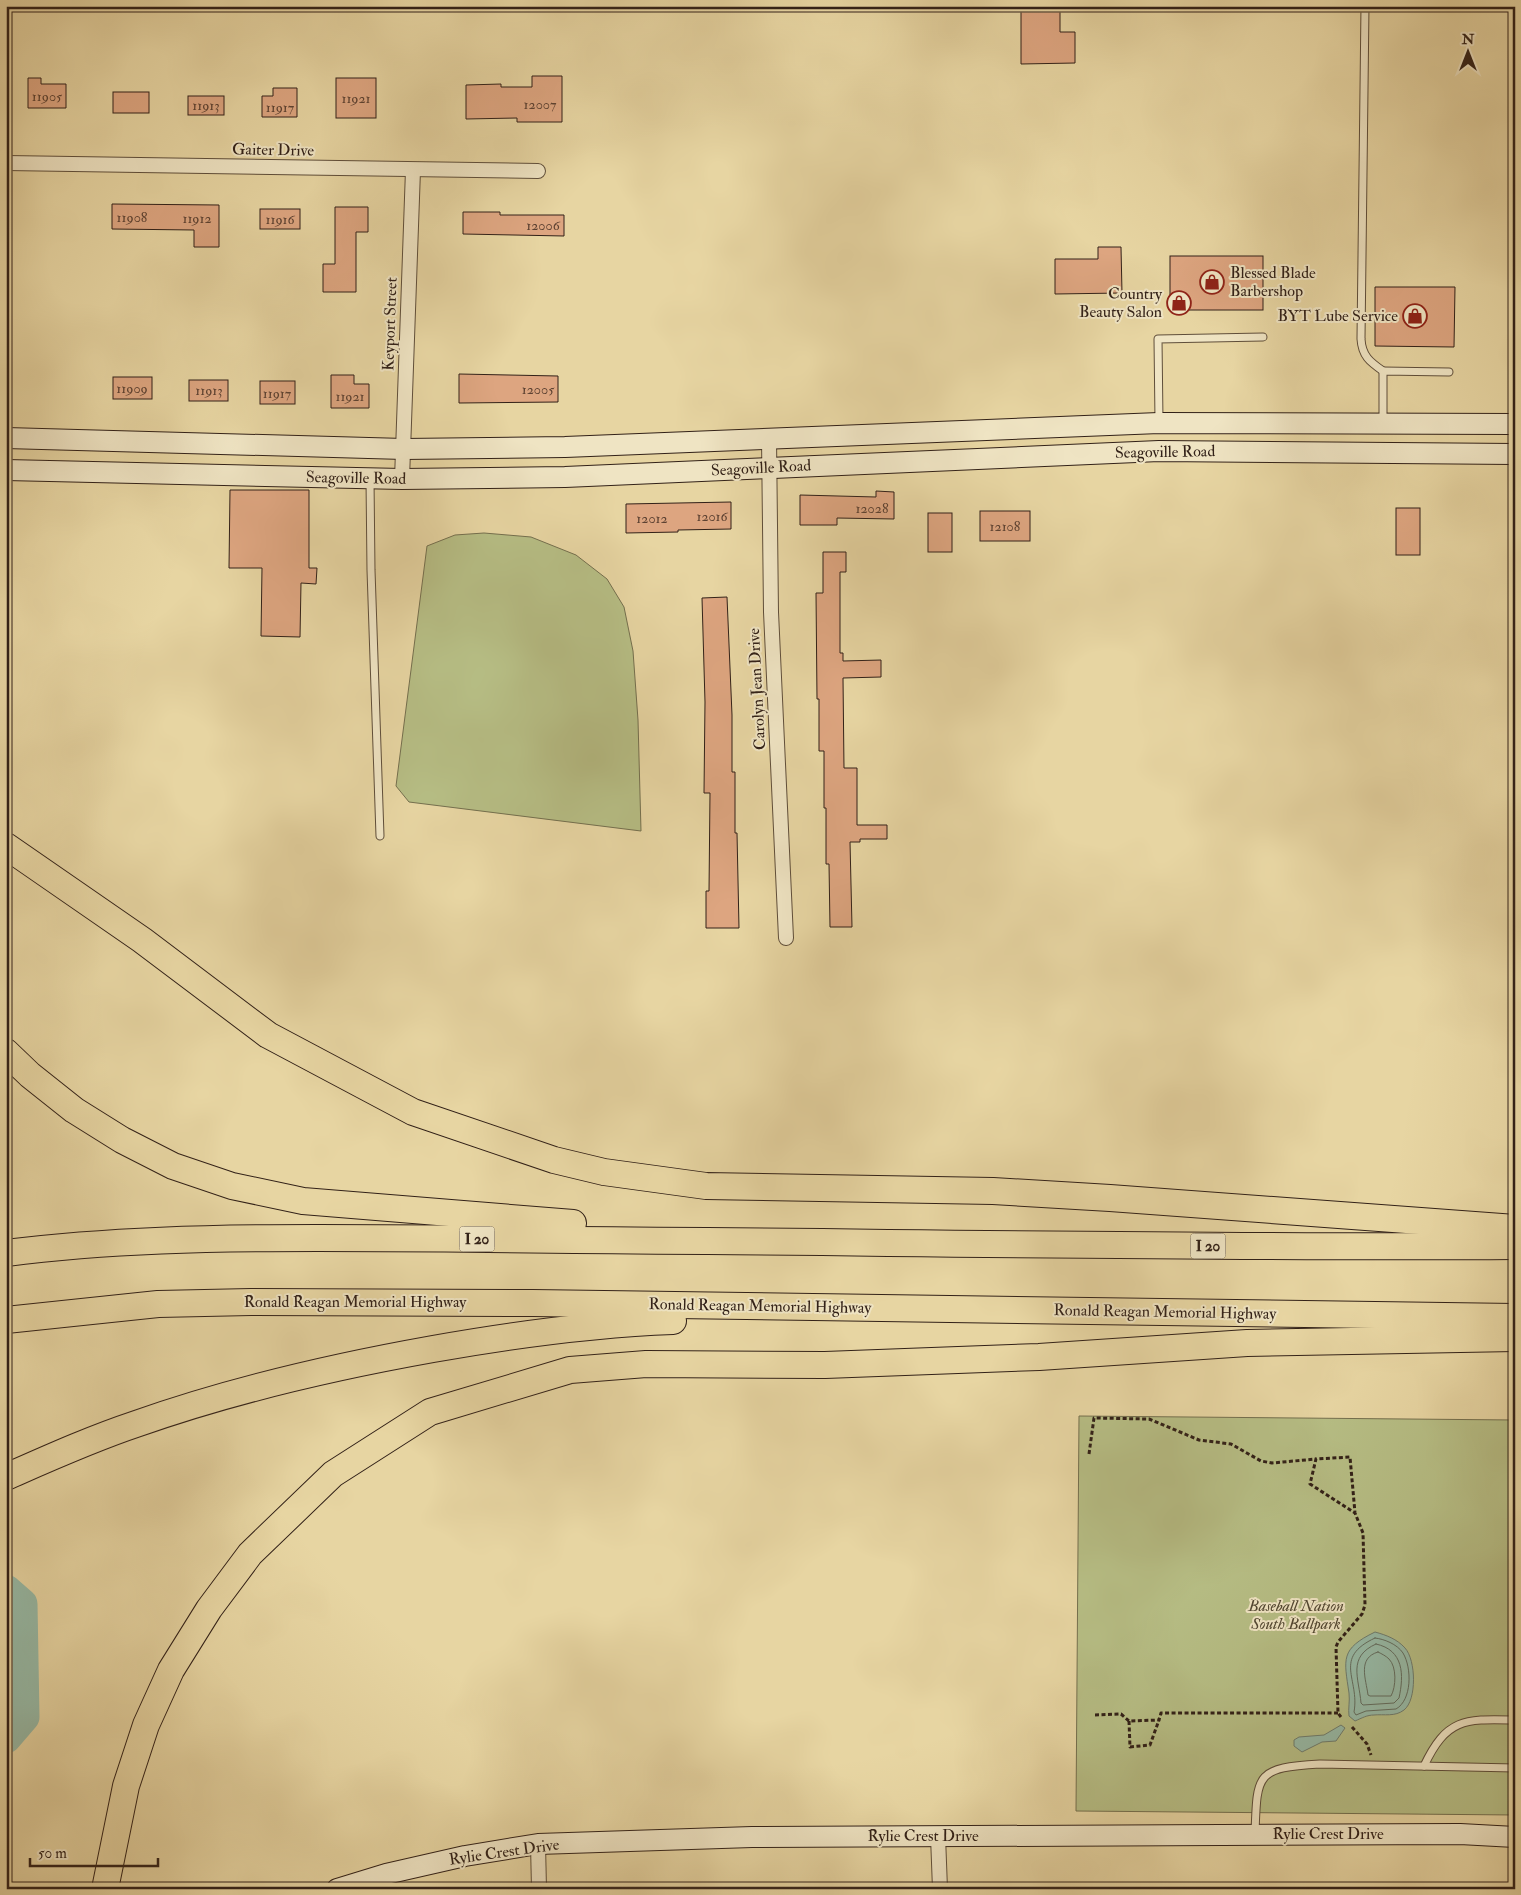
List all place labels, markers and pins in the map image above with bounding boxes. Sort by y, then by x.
place label: Blessed Blade Barbershop [1230,263,1316,302]
shop icon: Blessed Blade Barbershop [1199,269,1225,295]
place label: Country Beauty Salon [1079,284,1163,322]
shop icon: Country Beauty Salon [1166,290,1192,316]
shop icon: BYT Lube Service [1402,303,1428,329]
place label: BYT Lube Service [1278,306,1398,326]

